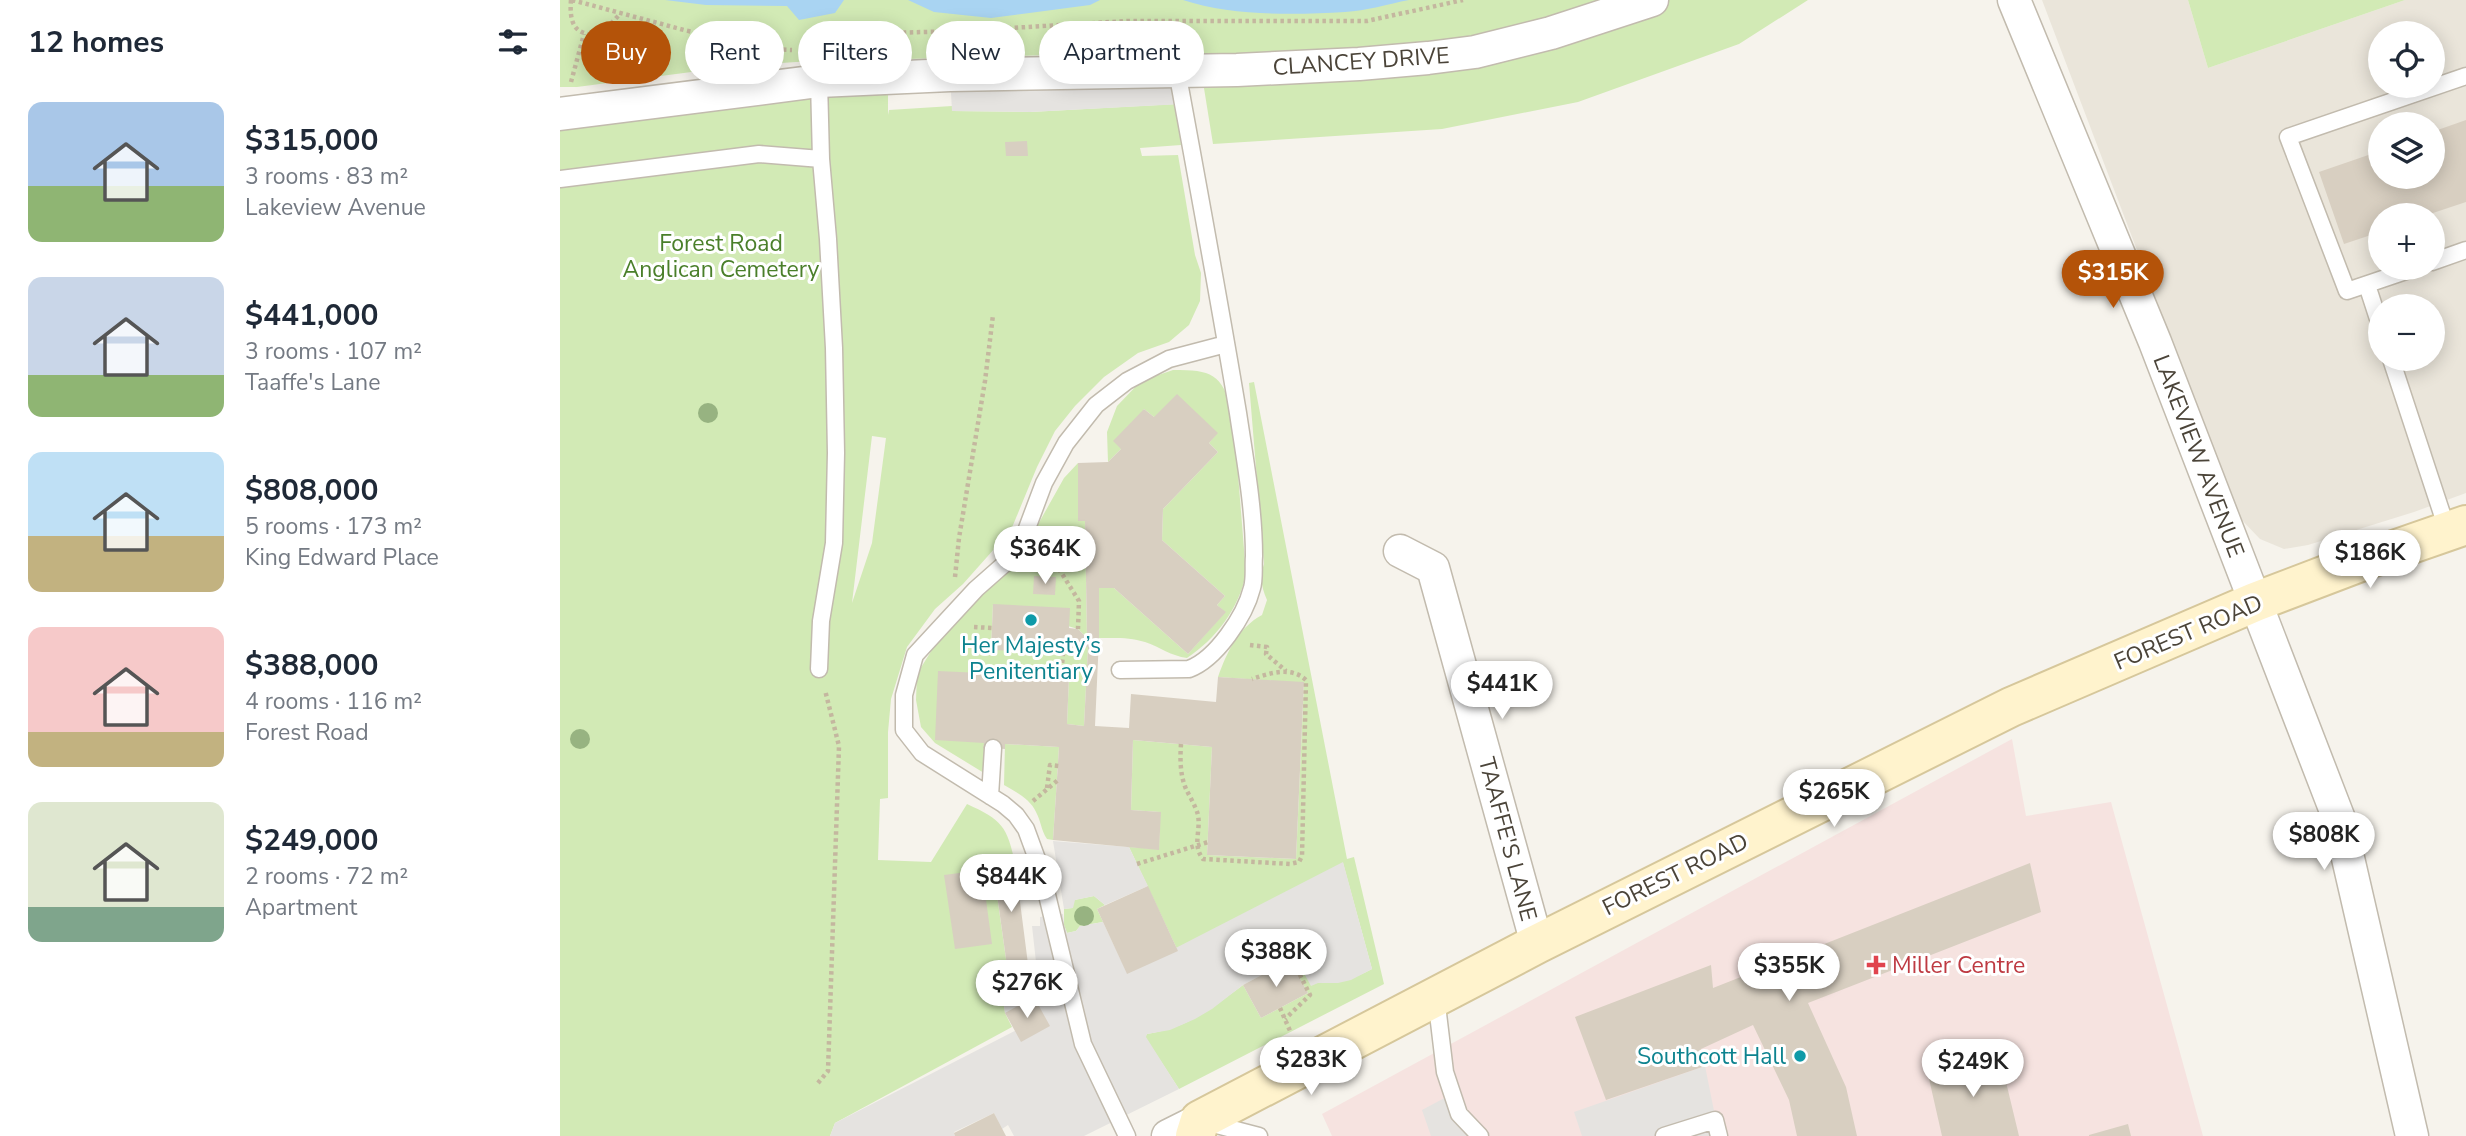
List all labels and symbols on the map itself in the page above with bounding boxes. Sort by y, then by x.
street label: CLANCEY DRIVE [1272,40,1451,83]
park label: Forest Road Anglican Cemetery [623,228,820,285]
pin: $315K [2064,250,2162,310]
street label: LAKEVIEW AVENUE [2146,350,2251,562]
pin: $364K [996,526,1094,586]
pin: $186K [2321,530,2419,590]
street label: FOREST ROAD [2109,587,2267,678]
marker: Her Majesty’s Penitentiary [1023,612,1039,628]
place label: Her Majesty’s Penitentiary [961,630,1101,687]
pin: $441K [1453,662,1551,721]
street label: TAAFFE'S LANE [1471,754,1544,925]
pin: $265K [1785,770,1883,829]
pin: $808K [2275,812,2373,872]
street label: FOREST ROAD [1597,826,1753,923]
pin: $844K [962,855,1060,914]
pin: $388K [1227,930,1325,989]
pin: $355K [1740,944,1838,1003]
place label: Miller Centre [1892,950,2025,981]
marker: Miller Centre [1866,955,1886,975]
pin: $276K [978,960,1076,1020]
pin: $283K [1262,1038,1360,1097]
pin: $249K [1924,1040,2022,1099]
place label: Southcott Hall [1637,1041,1786,1072]
marker: Southcott Hall [1792,1048,1808,1064]

